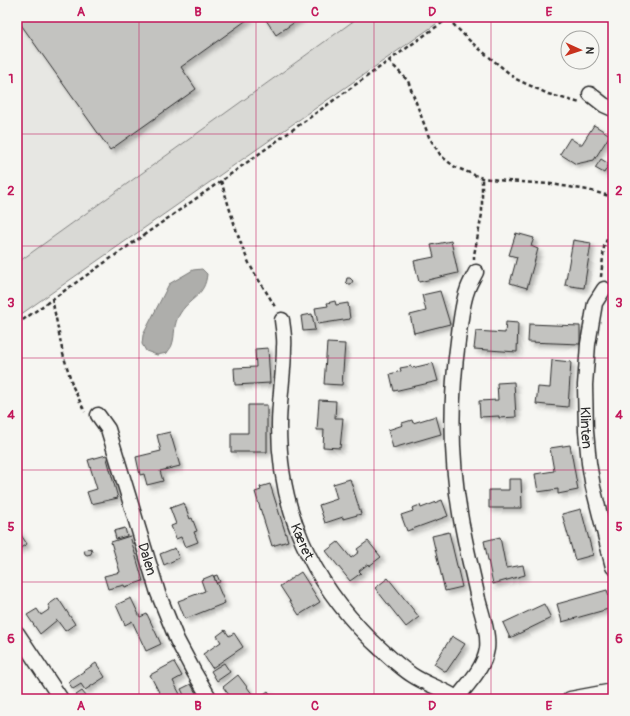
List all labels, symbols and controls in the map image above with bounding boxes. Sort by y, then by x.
text: A [77,4,86,20]
text: B [194,4,202,20]
text: C [311,4,319,20]
text: D [428,4,436,20]
text: E [546,4,553,20]
north arrow [560,30,600,70]
text: N [583,46,596,55]
text: 1 [8,71,14,87]
text: 1 [616,71,622,87]
text: 2 [7,183,15,199]
text: 2 [615,183,623,199]
text: 3 [7,295,15,311]
text: 3 [615,295,623,311]
street label: Klinten [577,406,596,450]
text: 4 [7,407,15,423]
text: 4 [615,407,623,423]
text: 5 [7,519,15,535]
text: 5 [615,519,623,535]
street label: Kæret [287,521,318,563]
street label: Dalen [135,541,161,577]
text: 6 [7,631,15,647]
text: 6 [615,631,623,647]
text: A [77,698,86,714]
text: B [194,698,202,714]
text: C [311,698,319,714]
text: D [428,698,436,714]
text: E [546,698,553,714]

